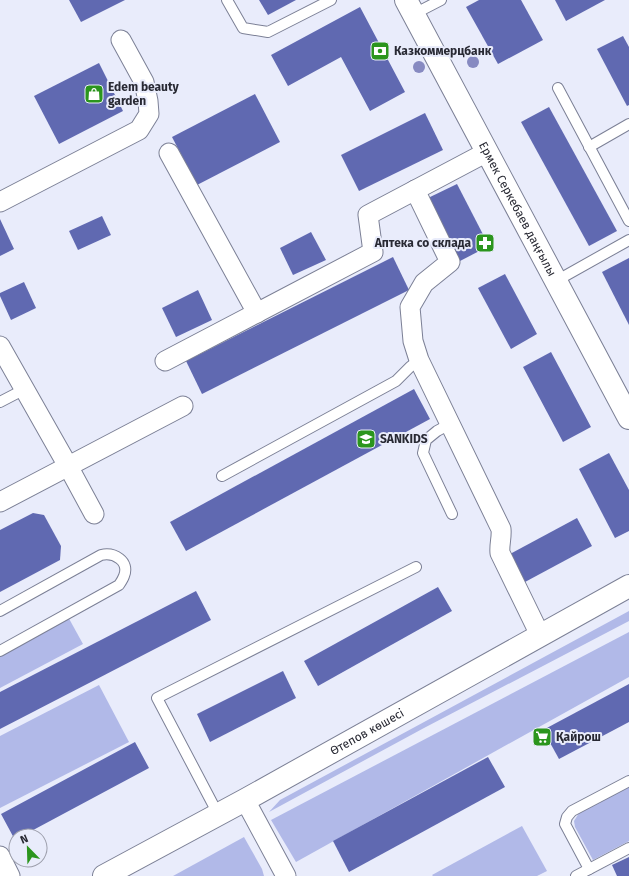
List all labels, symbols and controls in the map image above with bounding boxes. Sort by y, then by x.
bank icon: Казкоммерцбанк [369,40,391,62]
place label: Казкоммерцбанк [394,44,492,58]
place label: Edem beauty garden [108,80,180,108]
shop icon: Edem beauty garden [83,83,105,105]
street label: Ермек Серкебаев даңғылы [476,139,559,279]
pharmacy icon: Аптека со склада [474,232,496,254]
place label: Аптека со склада [374,236,471,250]
school or university icon: SANKIDS [355,428,377,450]
place label: SANKIDS [380,432,428,446]
street label: Өтепов көшесі [328,706,407,758]
supermarket icon: Қайрош [531,726,553,748]
place label: Қайрош [556,730,601,744]
north arrow [8,828,48,868]
text: N [18,832,30,847]

